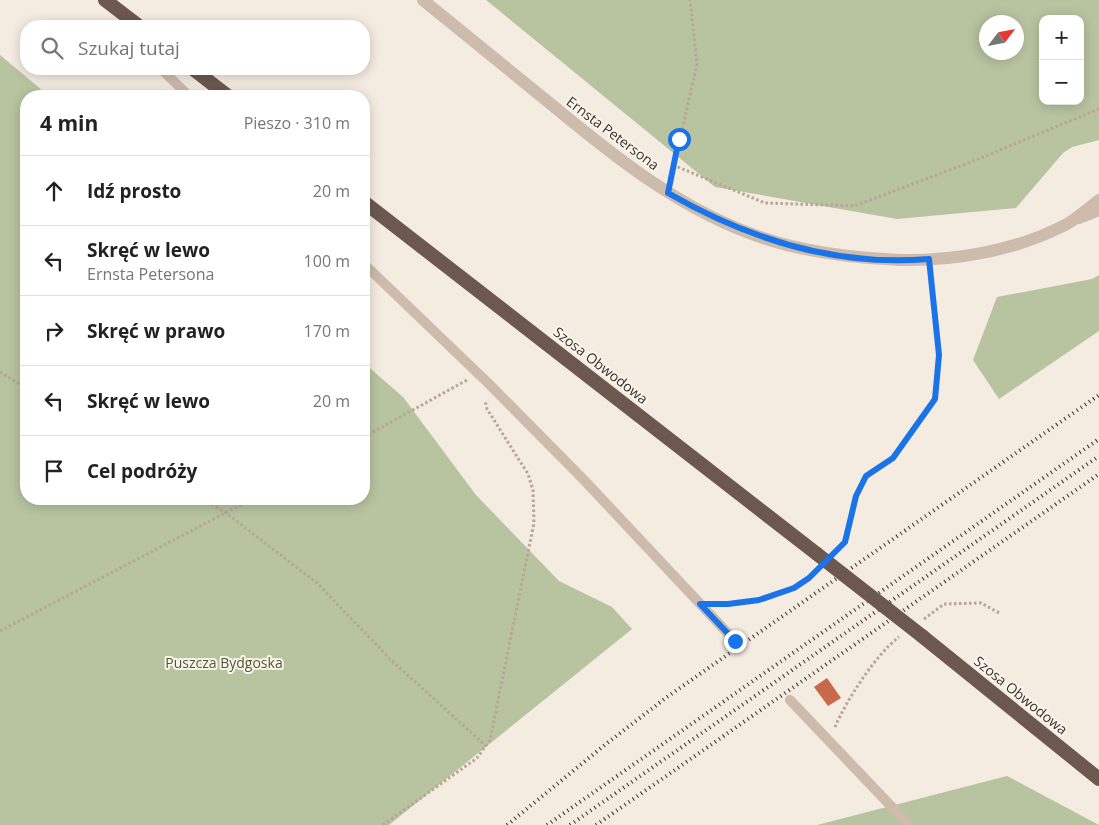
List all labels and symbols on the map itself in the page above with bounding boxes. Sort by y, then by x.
north arrow [979,15,1024,60]
street label: Ernsta Petersona [563,92,663,174]
route start [668,128,691,151]
street label: Szosa Obwodowa [550,322,652,408]
route end [724,630,747,653]
street label: Szosa Obwodowa [970,651,1072,739]
park label: Puszcza Bydgoska [165,653,283,672]

